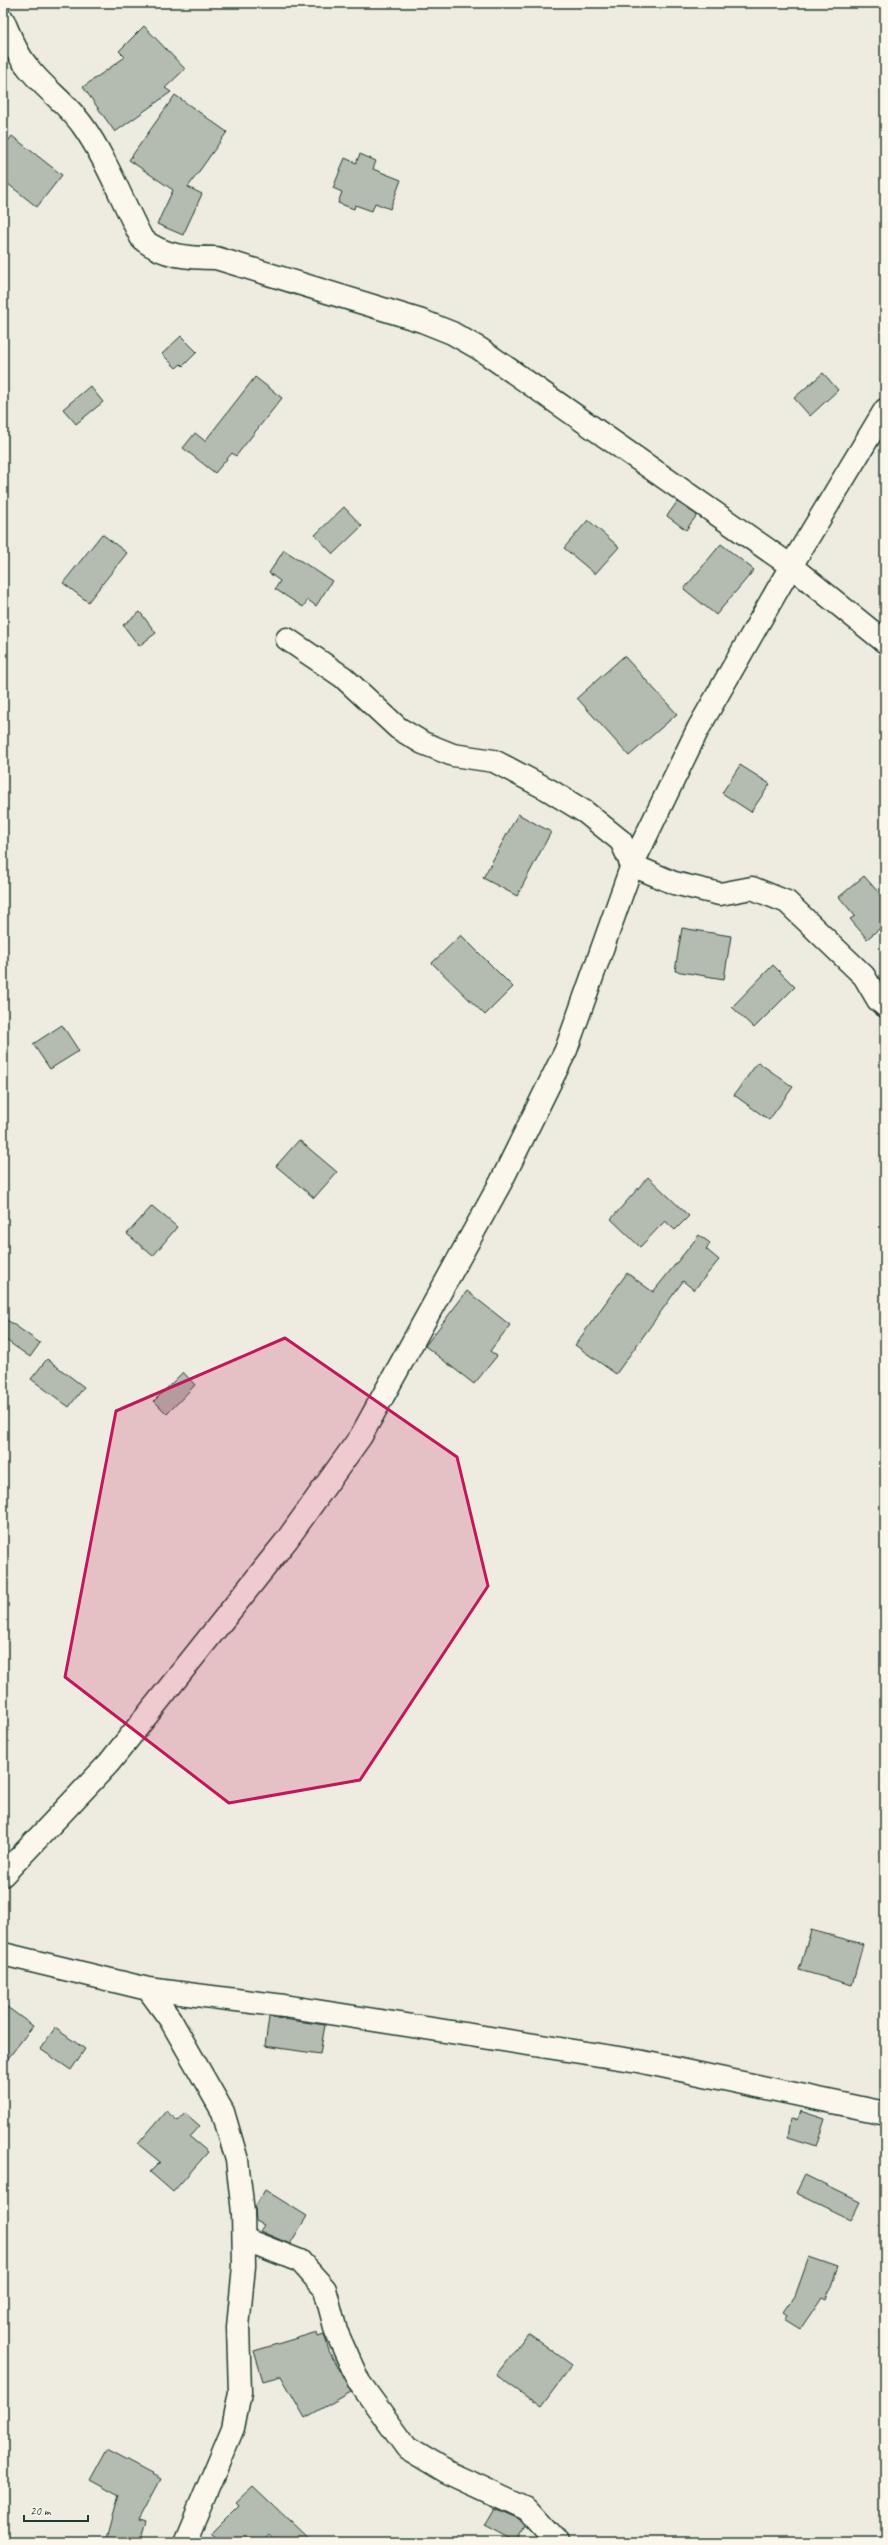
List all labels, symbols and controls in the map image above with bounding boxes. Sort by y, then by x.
scale bar [24,2497,88,2523]
text: 20 m [30,2503,52,2519]

